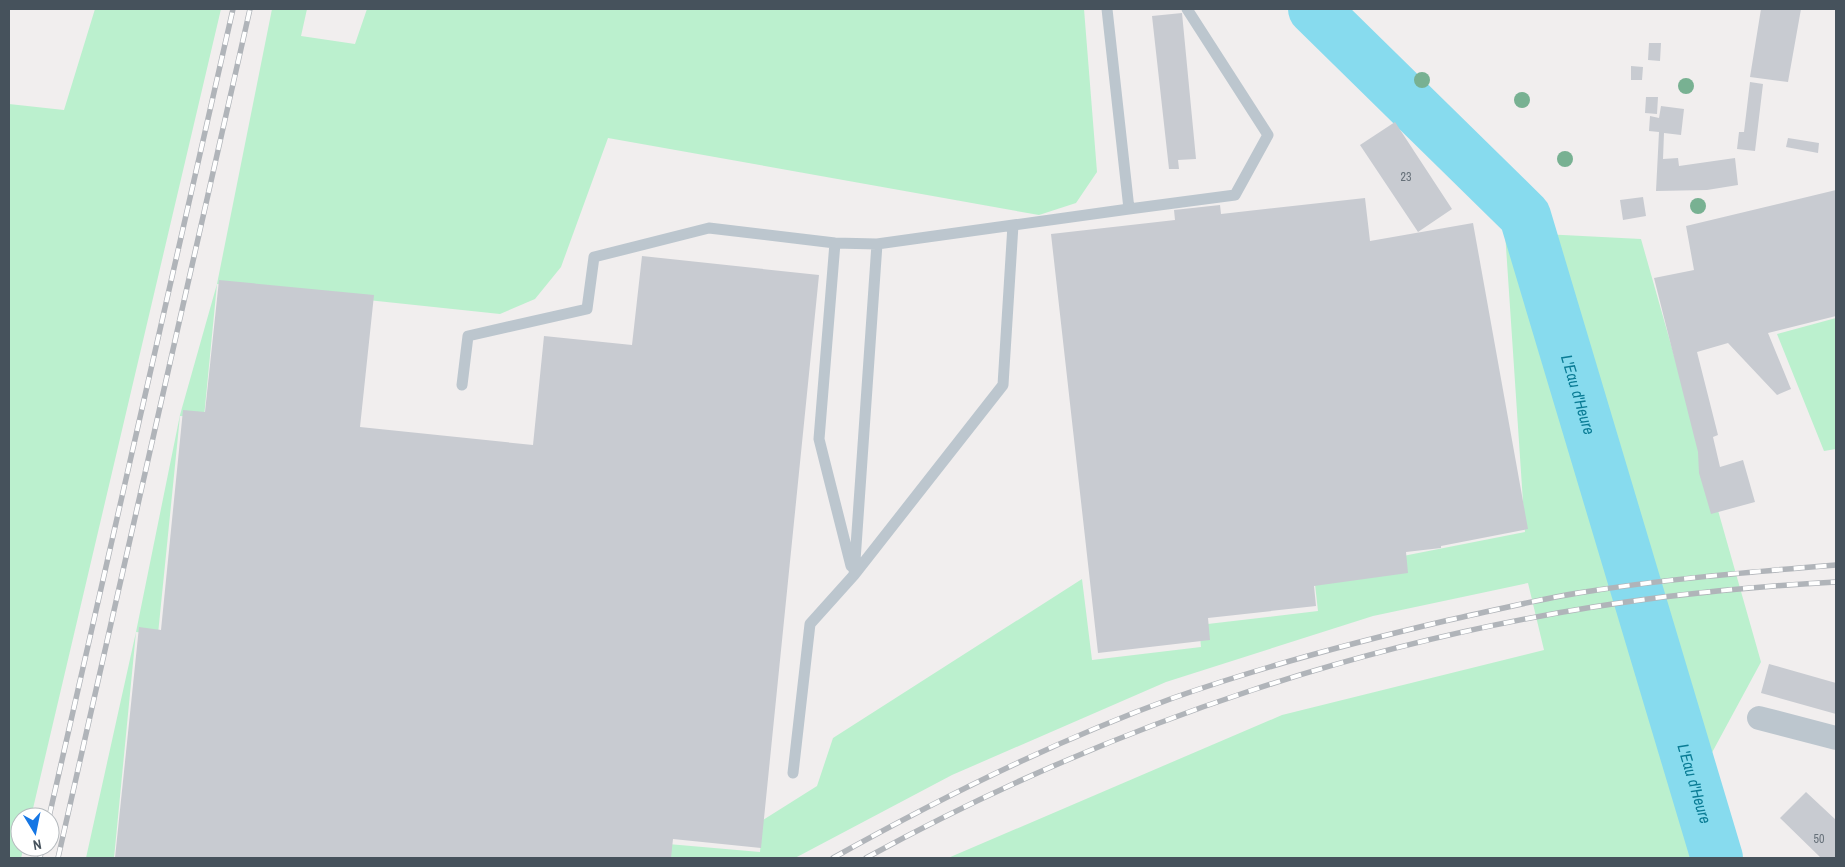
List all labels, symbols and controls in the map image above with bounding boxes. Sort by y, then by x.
house number: 23 [1401,169,1411,185]
water label: L'Eau d'Heure [1556,352,1601,437]
water label: L'Eau d'Heure [1672,741,1717,826]
north arrow [10,807,60,857]
house number: 50 [1814,831,1824,847]
text: N [32,835,43,854]

